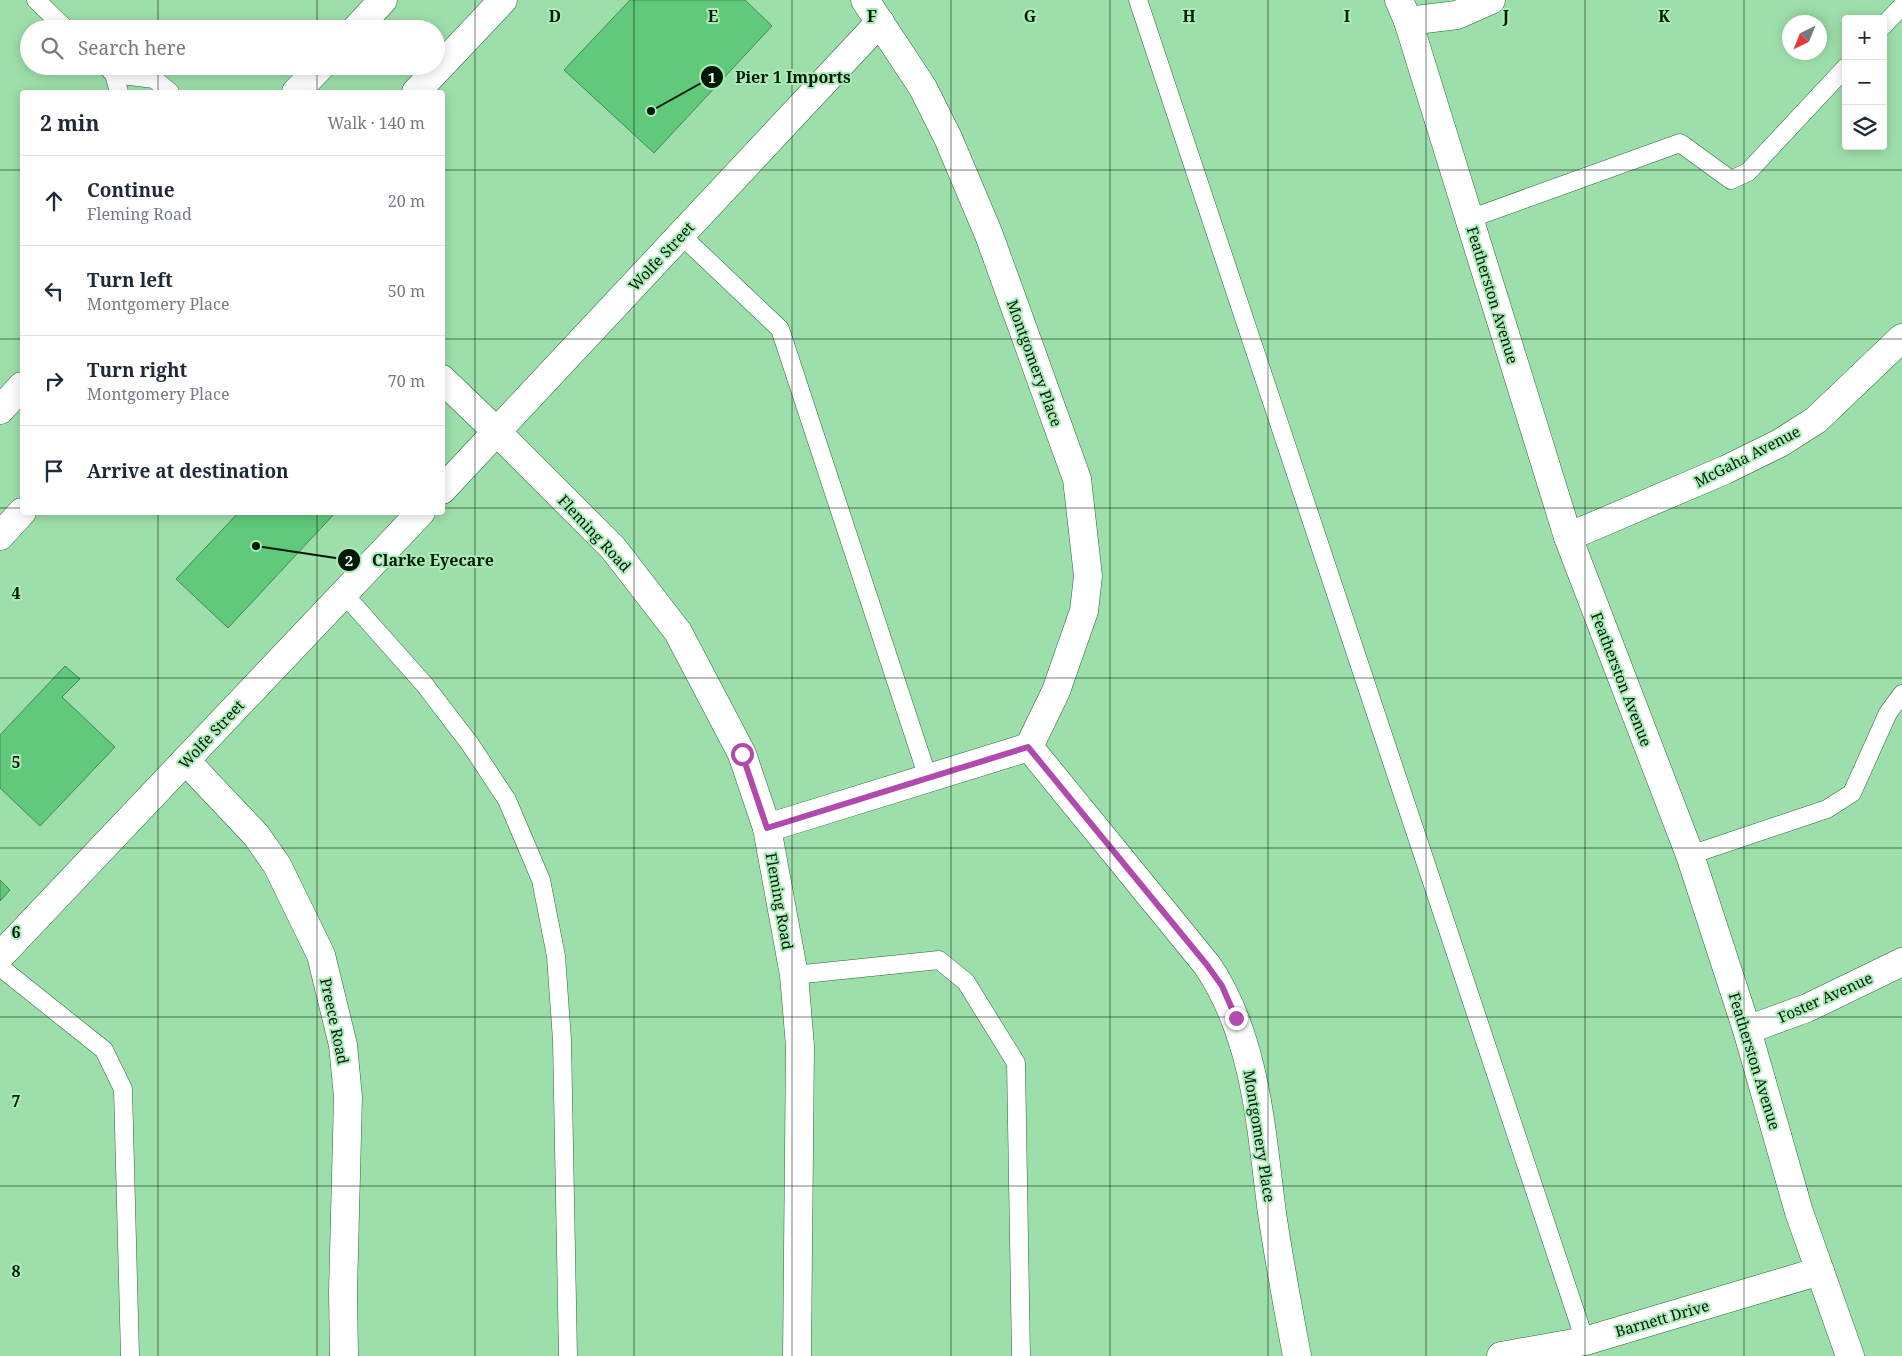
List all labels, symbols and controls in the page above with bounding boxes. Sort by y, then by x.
text: D [549,5,561,27]
text: E [708,5,718,27]
text: F [867,5,877,27]
text: G [1024,5,1036,27]
text: H [1182,5,1196,27]
text: I [1344,5,1350,27]
text: J [1502,5,1510,27]
text: K [1658,5,1670,27]
north arrow [1782,15,1827,60]
map controls [1842,15,1887,150]
button: + [1842,15,1887,60]
search box [20,20,445,75]
icon: search [38,34,66,62]
text: Search here [78,35,186,61]
button: − [1842,60,1887,105]
callout: Pier 1 Imports [700,62,860,93]
text: Pier 1 Imports [735,66,851,88]
text: 1 [708,67,716,87]
button: layers [1842,105,1887,150]
text: 2 min [40,109,99,137]
text: Walk · 140 m [328,112,425,134]
text: Continue [87,177,175,203]
icon: ahead [40,187,68,215]
text: 20 m [388,190,425,212]
text: Fleming Road [87,203,192,225]
street label: Wolfe Street [624,217,698,295]
street label: Featherston Avenue [1463,224,1523,366]
text: Turn left [87,267,173,293]
icon: left [40,277,68,305]
text: 50 m [388,280,425,302]
text: Montgomery Place [87,293,230,315]
street label: Montgomery Place [1003,297,1067,429]
text: Turn right [87,357,187,383]
icon: right [40,367,68,395]
text: 70 m [388,370,425,392]
text: Montgomery Place [87,383,230,405]
street label: McGaha Avenue [1691,421,1803,491]
icon: arrive [40,457,68,485]
text: Arrive at destination [87,458,289,484]
street label: Fleming Road [554,490,636,576]
callout: Clarke Eyecare [337,545,504,576]
text: Clarke Eyecare [372,549,494,571]
text: 2 [345,550,353,570]
text: 4 [11,582,21,604]
street label: Featherston Avenue [1587,609,1657,749]
street label: Wolfe Street [174,695,248,773]
route start [731,743,754,766]
text: 5 [11,751,21,773]
street label: Fleming Road [762,851,798,951]
text: 6 [11,921,21,943]
street label: Foster Avenue [1775,967,1875,1027]
street label: Preece Road [316,976,354,1066]
street label: Featherston Avenue [1725,990,1785,1132]
route end [1225,1007,1248,1030]
street label: Montgomery Place [1240,1068,1280,1204]
text: 7 [11,1090,21,1112]
text: 8 [11,1260,21,1282]
street label: Barnett Drive [1613,1295,1711,1341]

